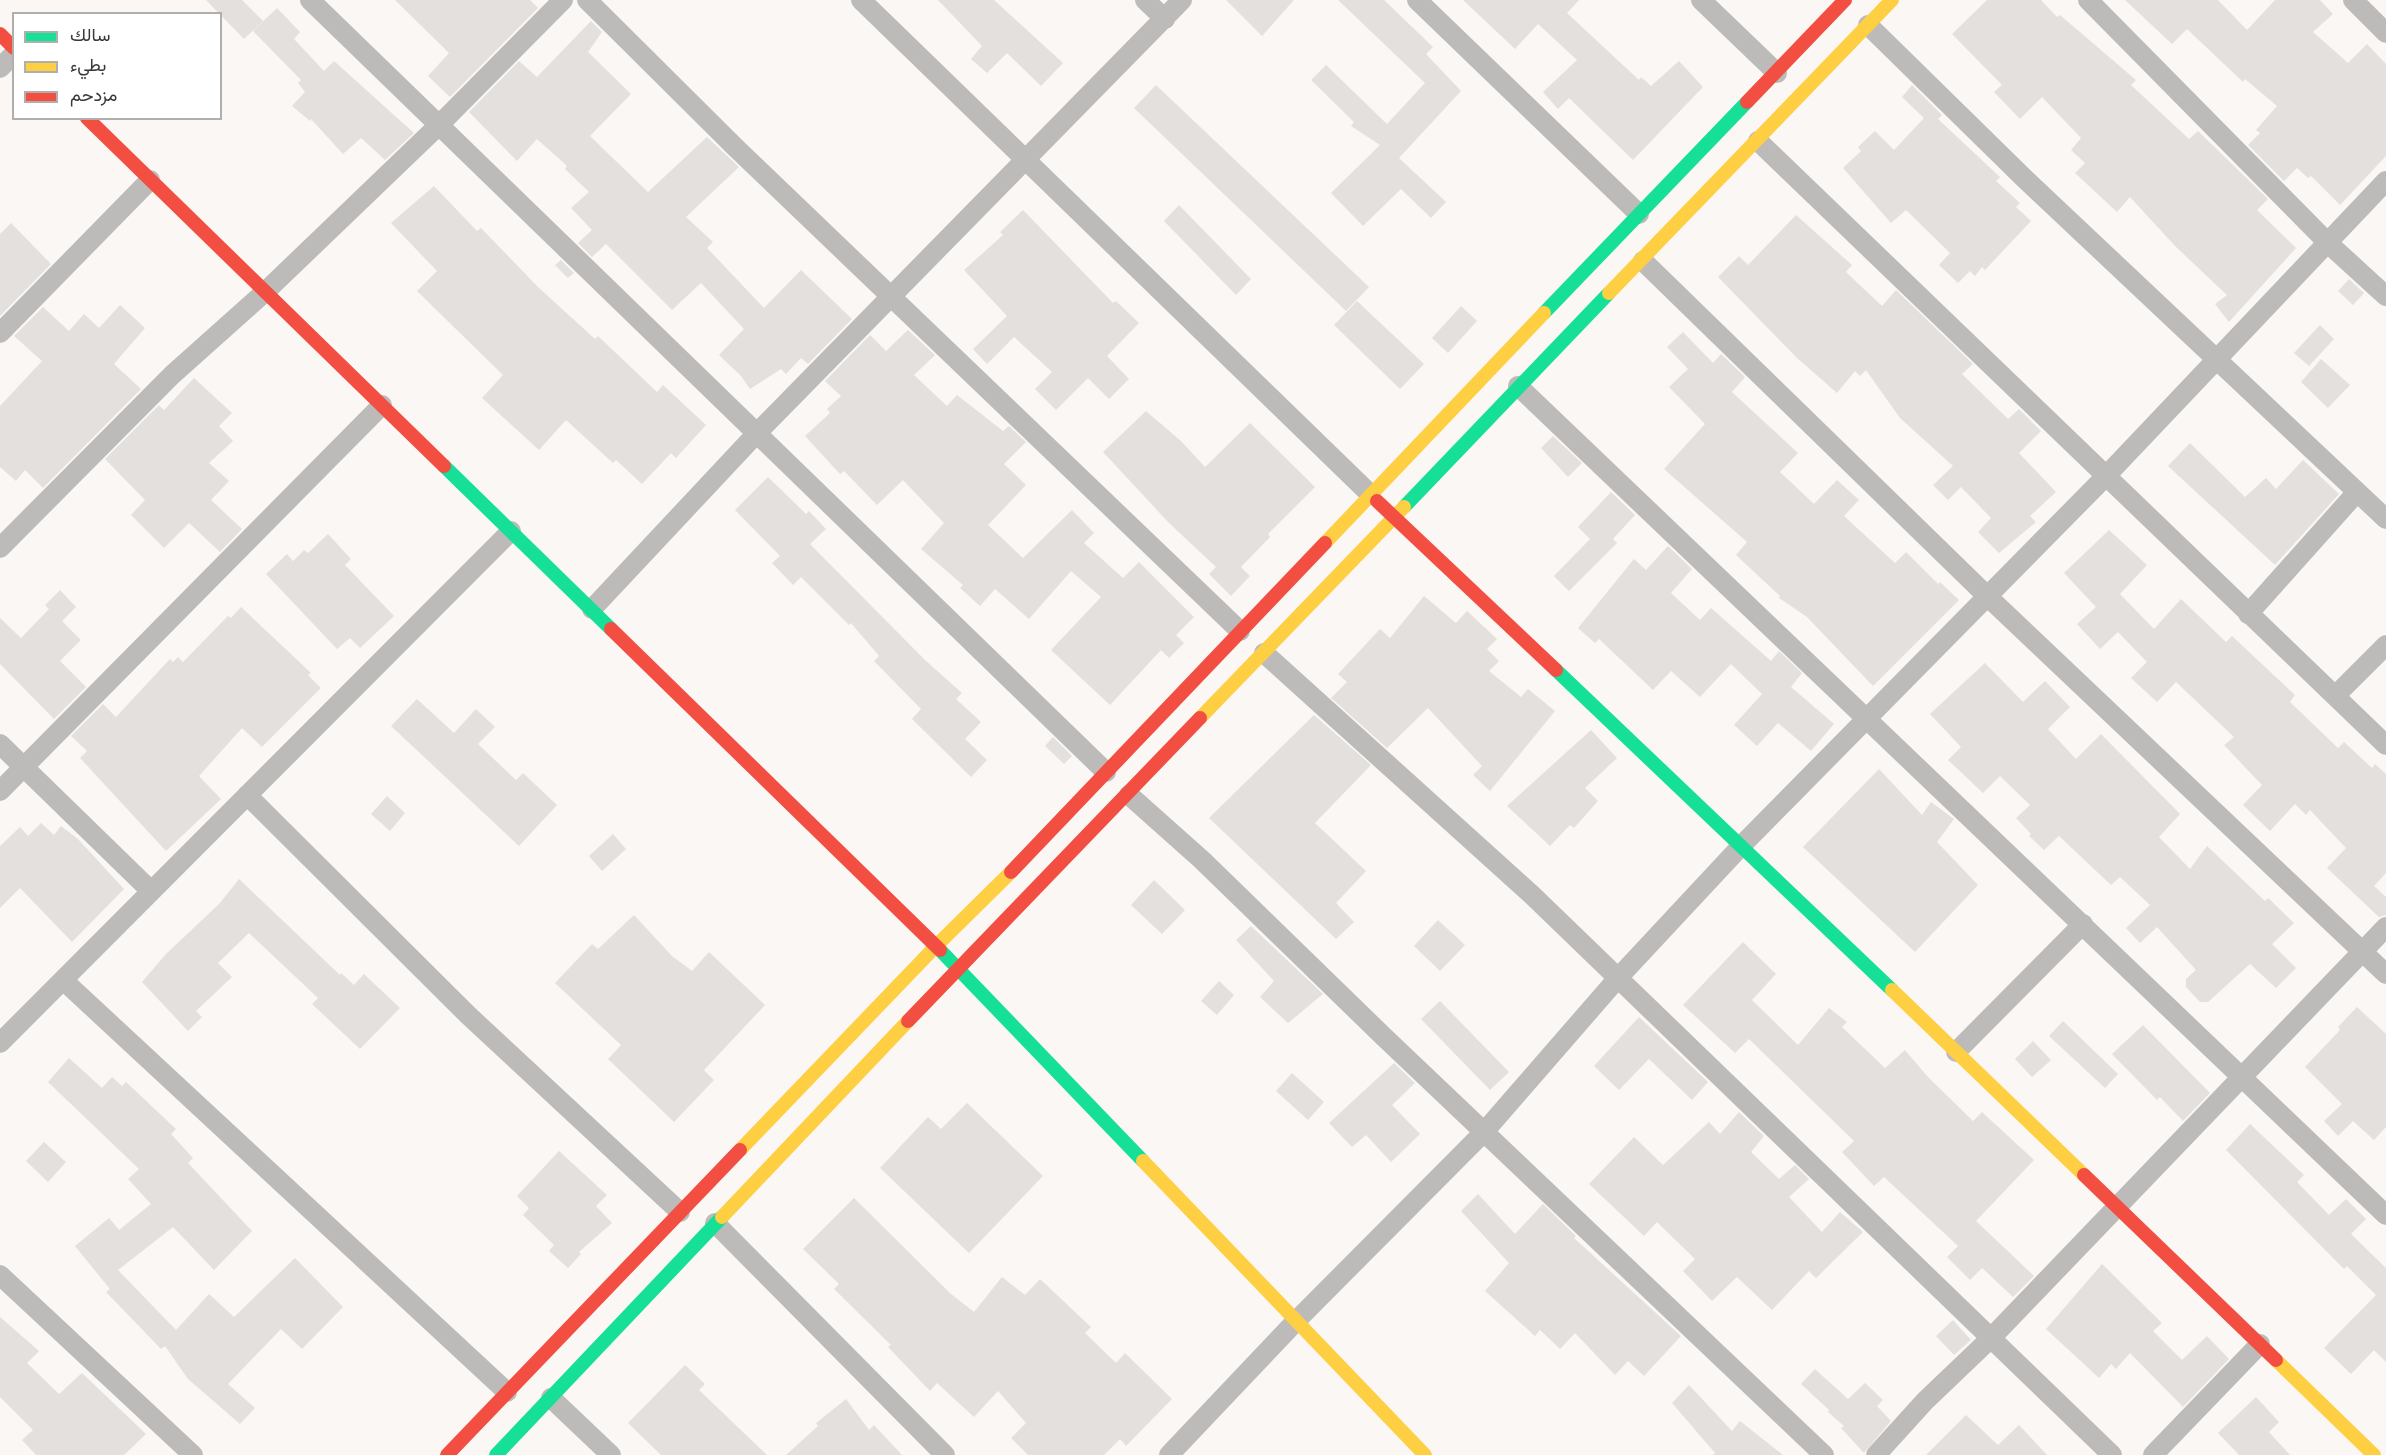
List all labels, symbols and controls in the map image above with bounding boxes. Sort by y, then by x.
legend [12,12,222,120]
text: سالك [70,24,110,45]
text: بطيء [70,54,106,75]
text: مزدحم [70,84,117,105]

